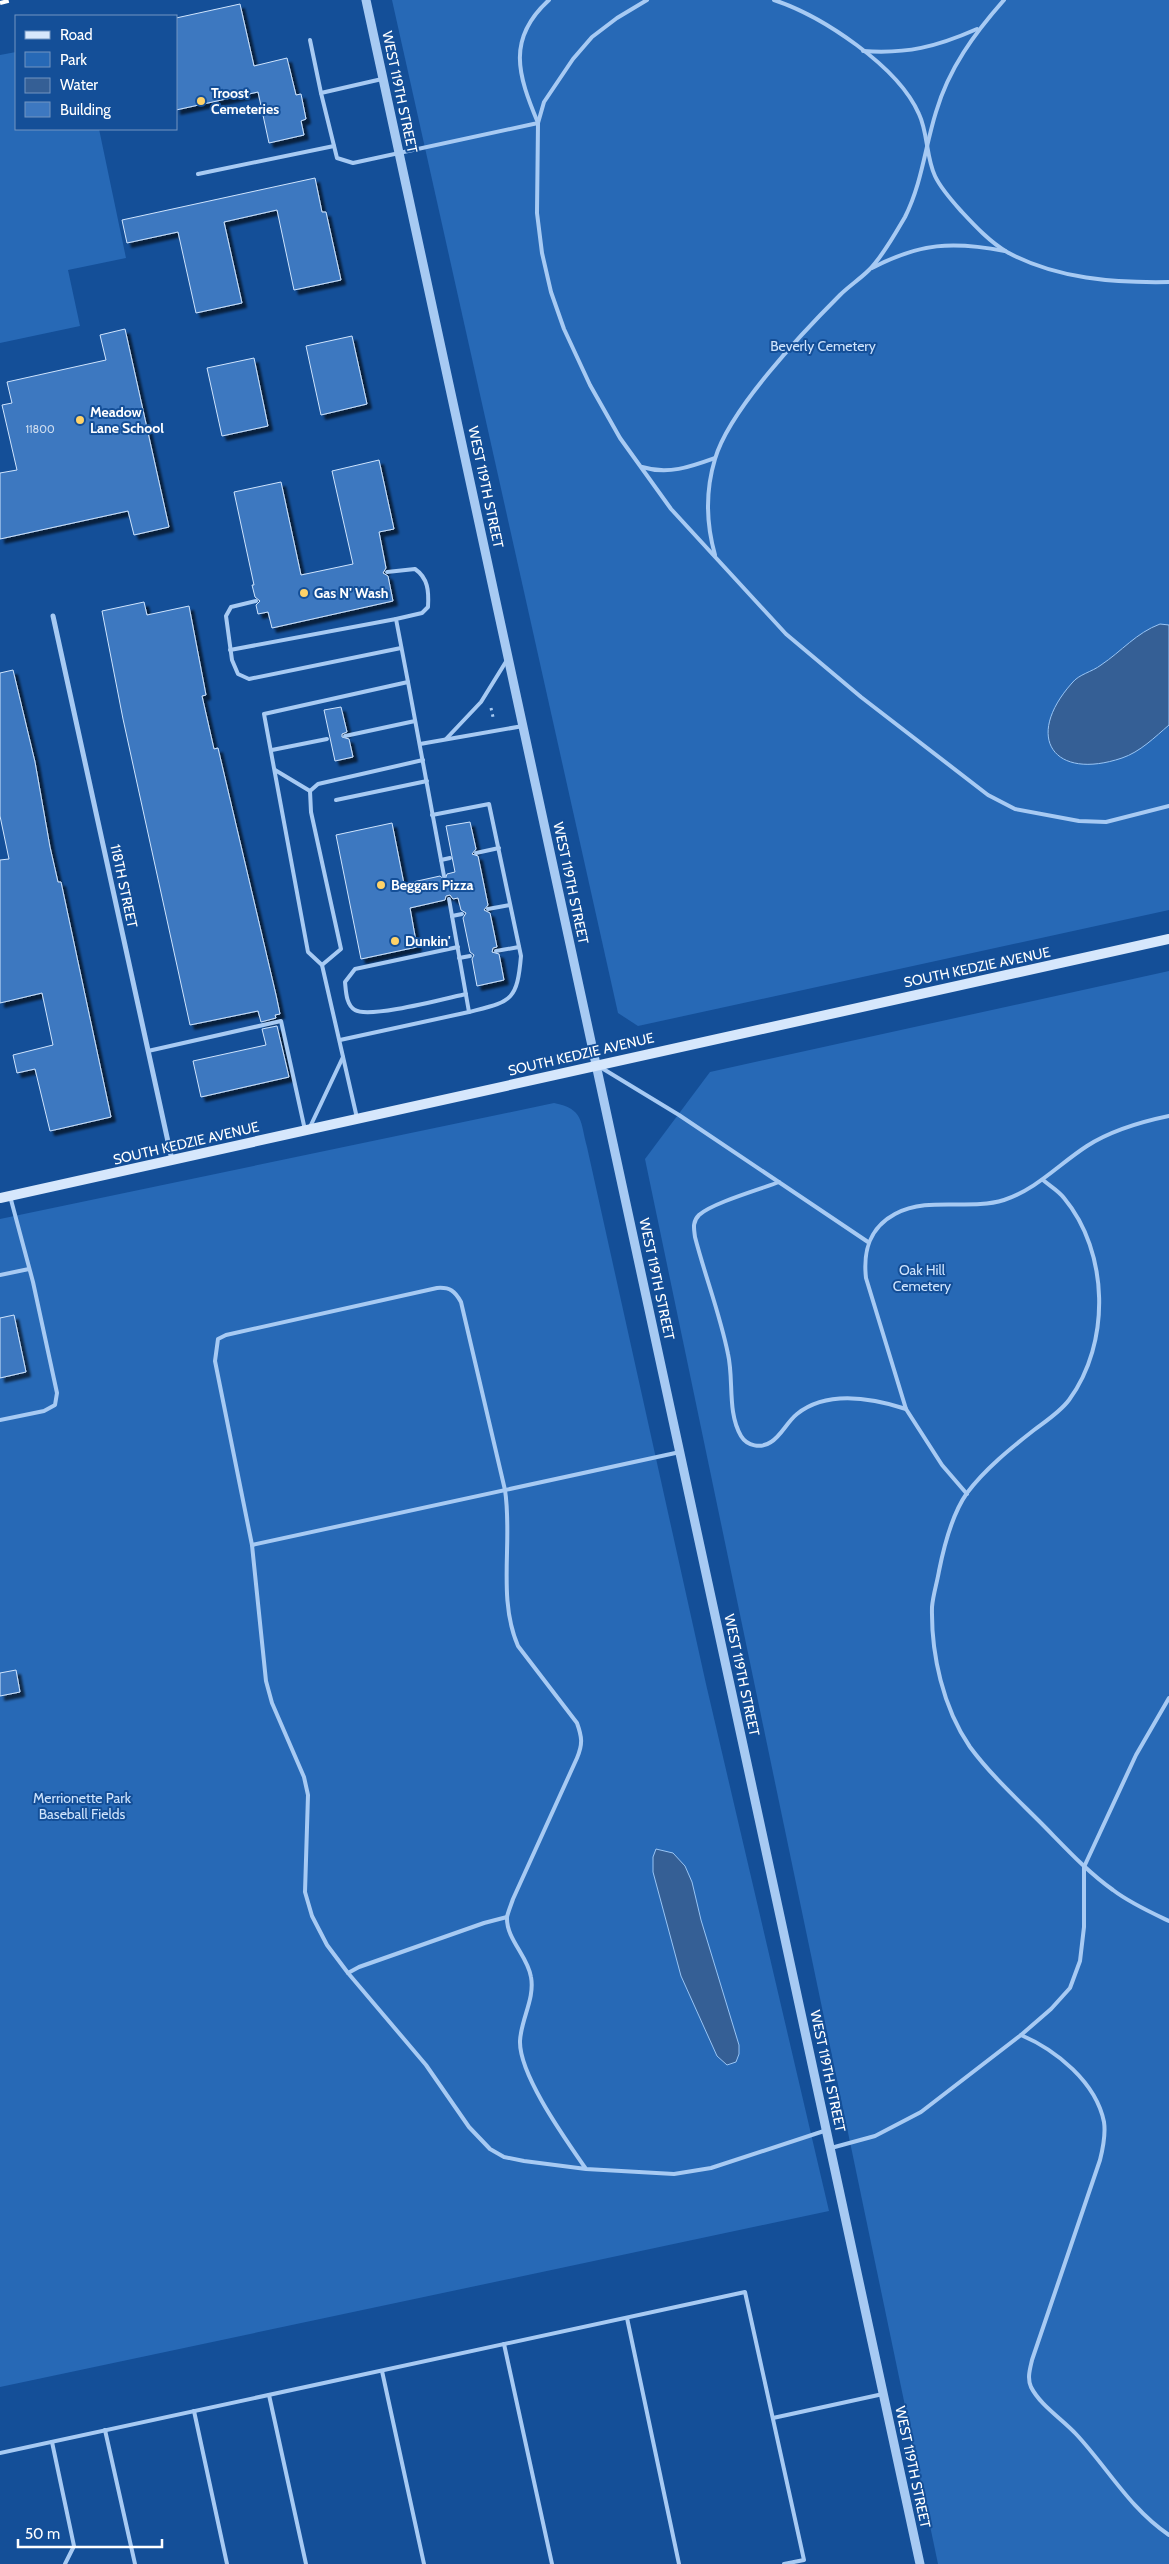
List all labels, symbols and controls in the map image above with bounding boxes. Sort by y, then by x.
legend [15,15,178,130]
text: Road [60,26,93,44]
street label: WEST 119TH STREET [378,29,422,155]
text: Park [60,51,87,69]
text: Water [60,76,98,94]
place label: Troost Cemeteries [211,84,279,118]
marker: Troost Cemeteries [195,95,207,107]
text: Building [60,101,111,119]
park label: Beverly Cemetery [770,337,876,355]
place label: Meadow Lane School [90,403,164,437]
marker: Meadow Lane School [74,414,86,426]
house number: 11800 [25,422,55,436]
street label: WEST 119TH STREET [464,424,508,550]
place label: Gas N' Wash [314,584,389,602]
marker: Gas N' Wash [298,587,310,599]
street label: WEST 119TH STREET [549,820,593,946]
street label: 118TH STREET [106,843,142,930]
place label: Beggars Pizza [391,876,474,894]
marker: Beggars Pizza [375,879,387,891]
place label: Dunkin' [405,932,451,950]
marker: Dunkin' [389,935,401,947]
street label: SOUTH KEDZIE AVENUE [902,943,1052,991]
street label: SOUTH KEDZIE AVENUE [506,1028,656,1080]
street label: SOUTH KEDZIE AVENUE [111,1117,261,1169]
street label: WEST 119TH STREET [635,1216,679,1342]
park label: Oak Hill Cemetery [893,1261,951,1295]
street label: WEST 119TH STREET [720,1612,764,1738]
park label: Merrionette Park Baseball Fields [33,1789,132,1823]
street label: WEST 119TH STREET [806,2008,850,2134]
street label: WEST 119TH STREET [891,2404,935,2530]
scale bar [18,2516,161,2548]
text: 50 m [25,2525,60,2543]

